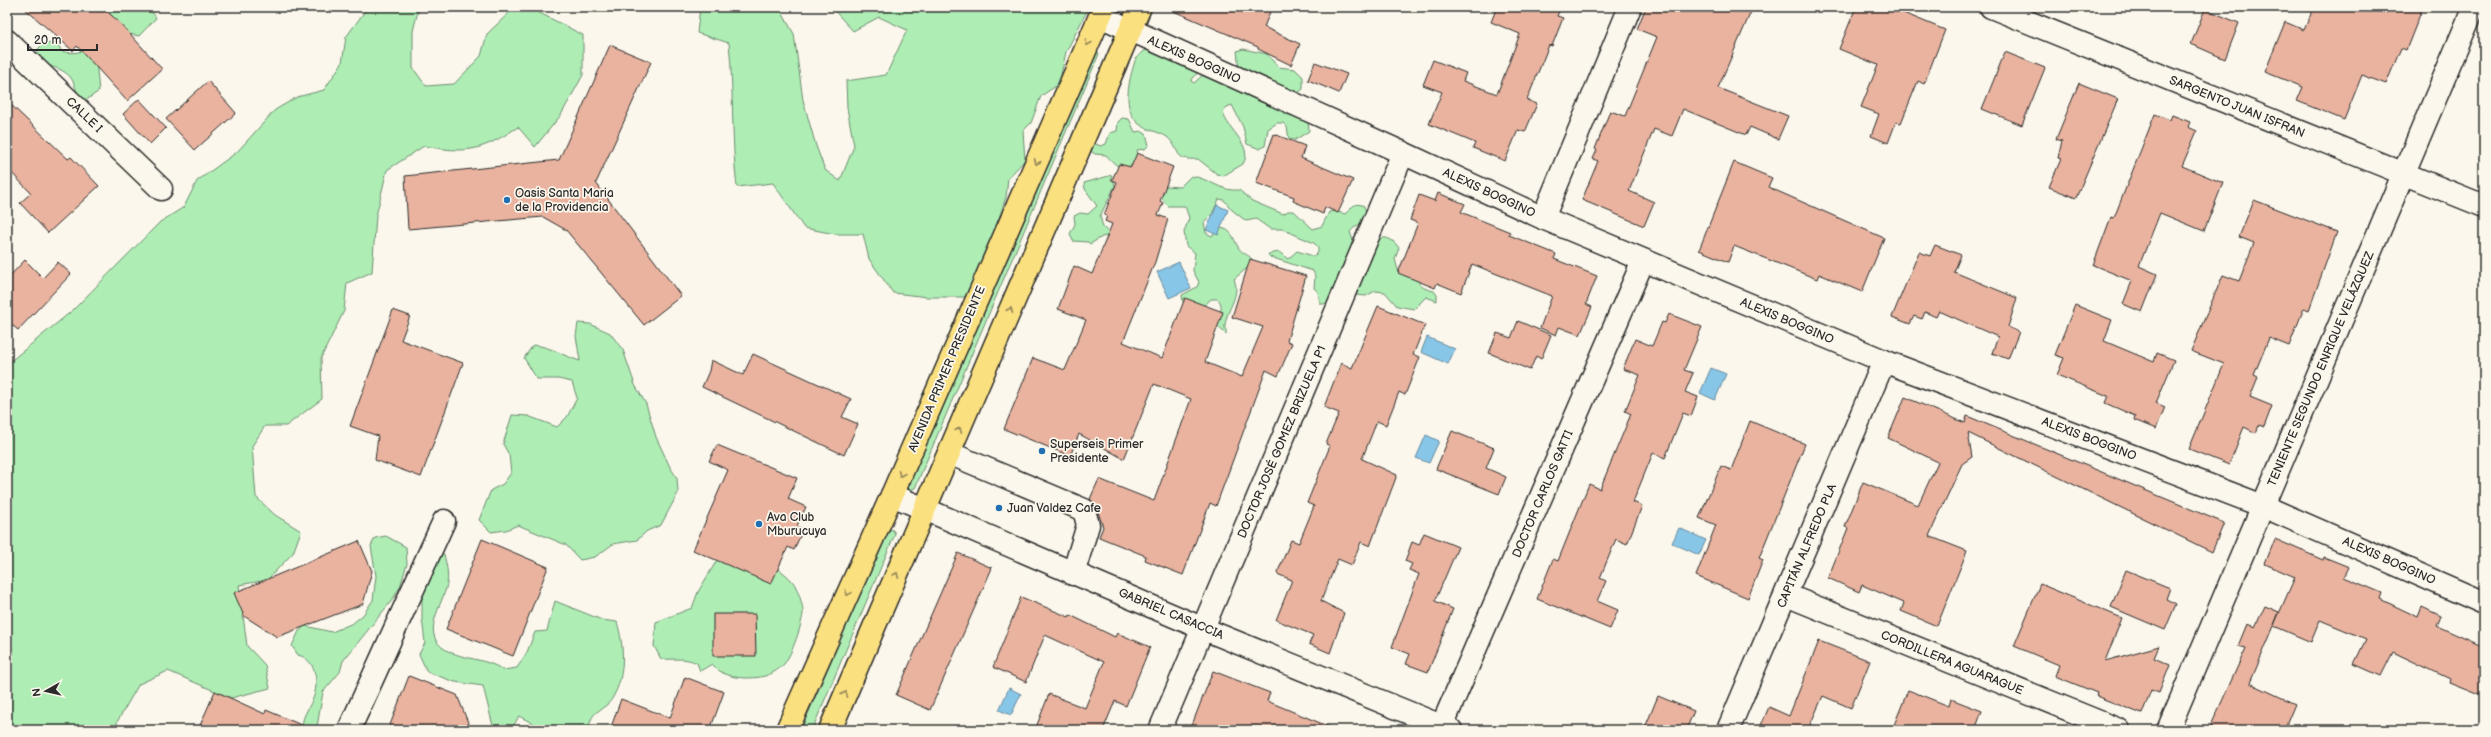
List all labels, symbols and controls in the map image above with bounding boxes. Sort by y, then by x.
scale bar [28,26,97,52]
text: 20 m [34,33,61,48]
street label: ALEXIS BOGGINO [1145,33,1243,87]
one-way arrow [1085,39,1093,46]
street label: SARGENTO JUAN ISFRAN [2167,73,2307,141]
street label: CALLE I [63,94,105,136]
one-way arrow [1033,159,1041,166]
street label: ALEXIS BOGGINO [1440,165,1538,221]
place label: Oasis Santa Maria de la Providencia [515,186,614,215]
marker: Oasis Santa Maria de la Providencia [502,195,512,205]
street label: TENIENTE SEGUNDO ENRIQUE VELÁZQUEZ [2263,248,2378,489]
street label: AVENIDA PRIMER PRESIDENTE [905,284,989,454]
street label: ALEXIS BOGGINO [1738,295,1836,347]
one-way arrow [1005,307,1013,315]
street label: DOCTOR JOSÉ GOMEZ BRIZUELA P1 [1234,343,1329,541]
street label: ALEXIS BOGGINO [2039,414,2139,464]
one-way arrow [954,426,962,433]
street label: DOCTOR CARLOS GATTI [1509,428,1577,560]
place label: Superseis Primer Presidente [1050,437,1144,466]
marker: Superseis Primer Presidente [1037,446,1047,456]
one-way arrow [898,470,906,477]
street label: CAPITÁN ALFREDO PLA [1772,480,1840,610]
place label: Juan Valdez Cafe [1007,501,1101,516]
marker: Juan Valdez Cafe [994,503,1004,513]
place label: Ava Club Mburucuya [767,510,827,539]
marker: Ava Club Mburucuya [754,519,764,529]
street label: ALEXIS BOGGINO [2340,534,2438,588]
one-way arrow [891,571,899,579]
street label: GABRIEL CASACCIA [1116,585,1227,643]
one-way arrow [845,588,853,596]
street label: CORDILLERA AGUARAGUE [1878,627,2026,699]
north arrow [26,671,66,711]
text: N [30,687,44,697]
one-way arrow [840,691,848,699]

